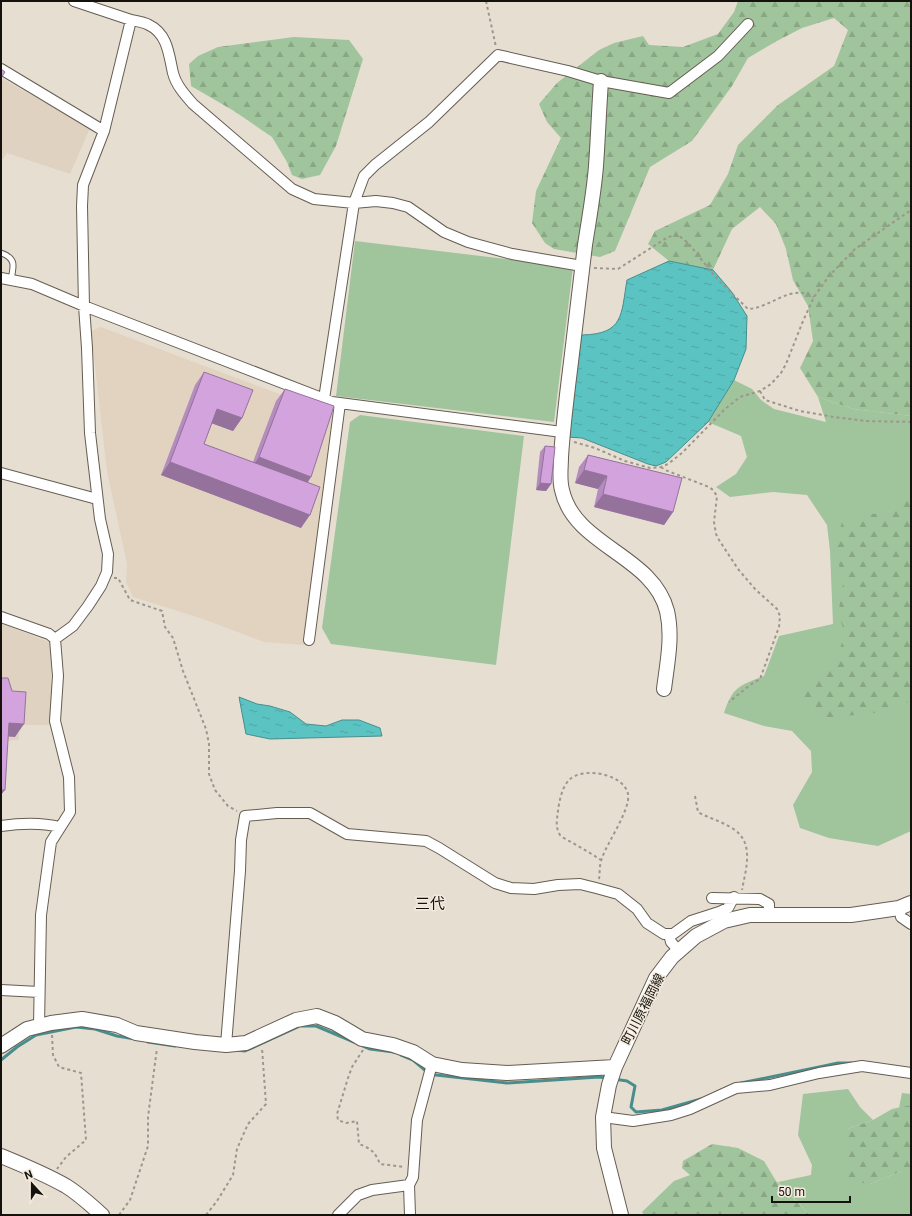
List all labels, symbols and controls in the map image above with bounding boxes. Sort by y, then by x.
district label: 三代 [415,895,445,913]
street label: 町川原福岡線 [619,971,667,1047]
north arrow [12,1164,52,1204]
text: N [23,1168,35,1183]
scale bar [772,1178,850,1204]
text: 50 m [778,1185,805,1199]

